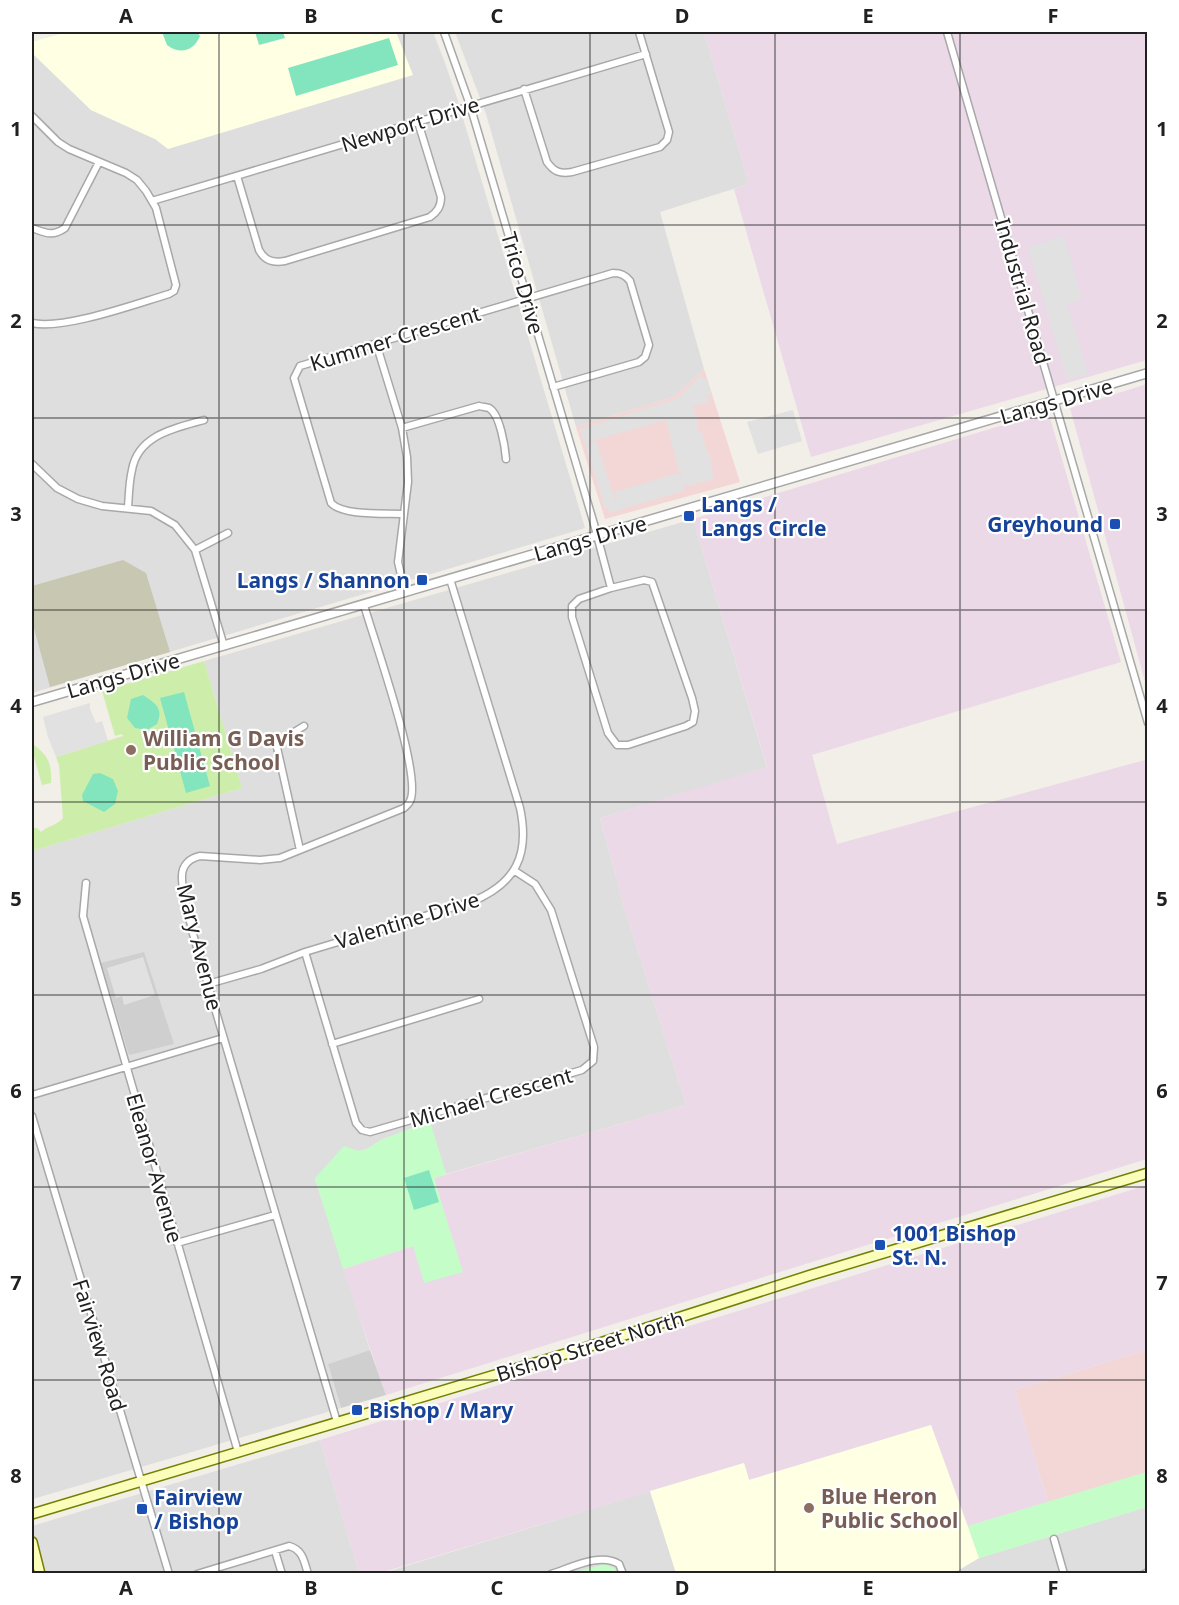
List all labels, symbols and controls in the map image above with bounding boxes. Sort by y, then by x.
text: A [119,2,133,29]
text: B [304,2,318,29]
text: C [491,2,504,29]
text: D [675,2,689,29]
text: E [862,2,874,29]
text: F [1048,2,1058,29]
street label: Newport Drive [337,90,483,158]
text: 1 [10,115,22,142]
text: 1 [1156,115,1168,142]
street label: Industrial Road [989,215,1057,367]
street label: Trico Drive [495,229,551,337]
street label: Kummer Crescent [306,299,484,377]
text: 2 [10,307,22,334]
text: 2 [1156,307,1168,334]
street label: Langs Drive [996,372,1116,430]
place label: Langs / Langs Circle [701,490,827,542]
text: 3 [10,500,22,527]
text: 3 [1156,500,1168,527]
street label: Langs Drive [530,509,650,567]
marker: Langs / Langs Circle [682,509,696,523]
place label: Greyhound [987,510,1103,538]
marker: Greyhound [1108,517,1122,531]
place label: Langs / Shannon [237,566,410,594]
marker: Langs / Shannon [415,573,429,587]
street label: Langs Drive [63,646,183,704]
text: 4 [10,692,22,719]
text: 4 [1156,692,1168,719]
place label: William G Davis Public School [143,724,304,776]
marker: William G Davis Public School [124,743,138,757]
street label: Mary Avenue [171,881,229,1013]
text: 5 [10,885,22,912]
street label: Valentine Drive [331,885,483,955]
text: 5 [1156,885,1168,912]
street label: Michael Crescent [406,1060,576,1134]
text: 6 [10,1077,22,1104]
text: 6 [1156,1077,1168,1104]
street label: Eleanor Avenue [120,1090,190,1246]
place label: 1001 Bishop St. N. [892,1219,1016,1271]
marker: 1001 Bishop St. N. [873,1238,887,1252]
text: 7 [10,1269,22,1296]
text: 7 [1156,1269,1168,1296]
street label: Fairview Road [67,1276,133,1414]
street label: Bishop Street North [493,1304,687,1388]
place label: Bishop / Mary [369,1396,513,1424]
marker: Bishop / Mary [350,1403,364,1417]
text: 8 [10,1462,22,1489]
text: 8 [1156,1462,1168,1489]
place label: Blue Heron Public School [821,1482,958,1534]
place label: Fairview / Bishop [154,1483,242,1535]
marker: Blue Heron Public School [802,1501,816,1515]
marker: Fairview / Bishop [135,1502,149,1516]
text: A [119,1574,133,1601]
text: B [304,1574,318,1601]
text: C [491,1574,504,1601]
text: D [675,1574,689,1601]
text: E [862,1574,874,1601]
text: F [1048,1574,1058,1601]

